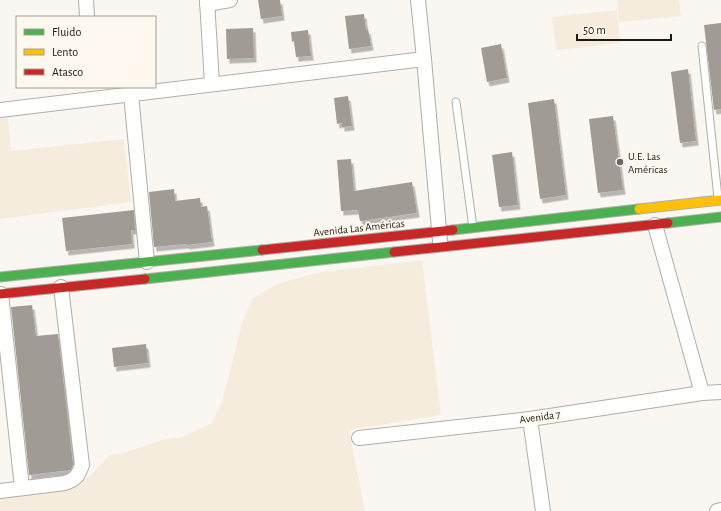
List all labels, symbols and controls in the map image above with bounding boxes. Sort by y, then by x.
legend [16,16,156,88]
scale bar [577,16,671,42]
text: 50 m [583,24,606,36]
text: Fluido [52,26,81,38]
text: Lento [52,46,78,58]
text: Atasco [52,66,83,78]
place label: U.E. Las Américas [628,151,668,175]
marker: U.E. Las Américas [615,157,625,167]
street label: Avenida Las Américas [313,218,405,238]
street label: Avenida 7 [519,409,562,425]

